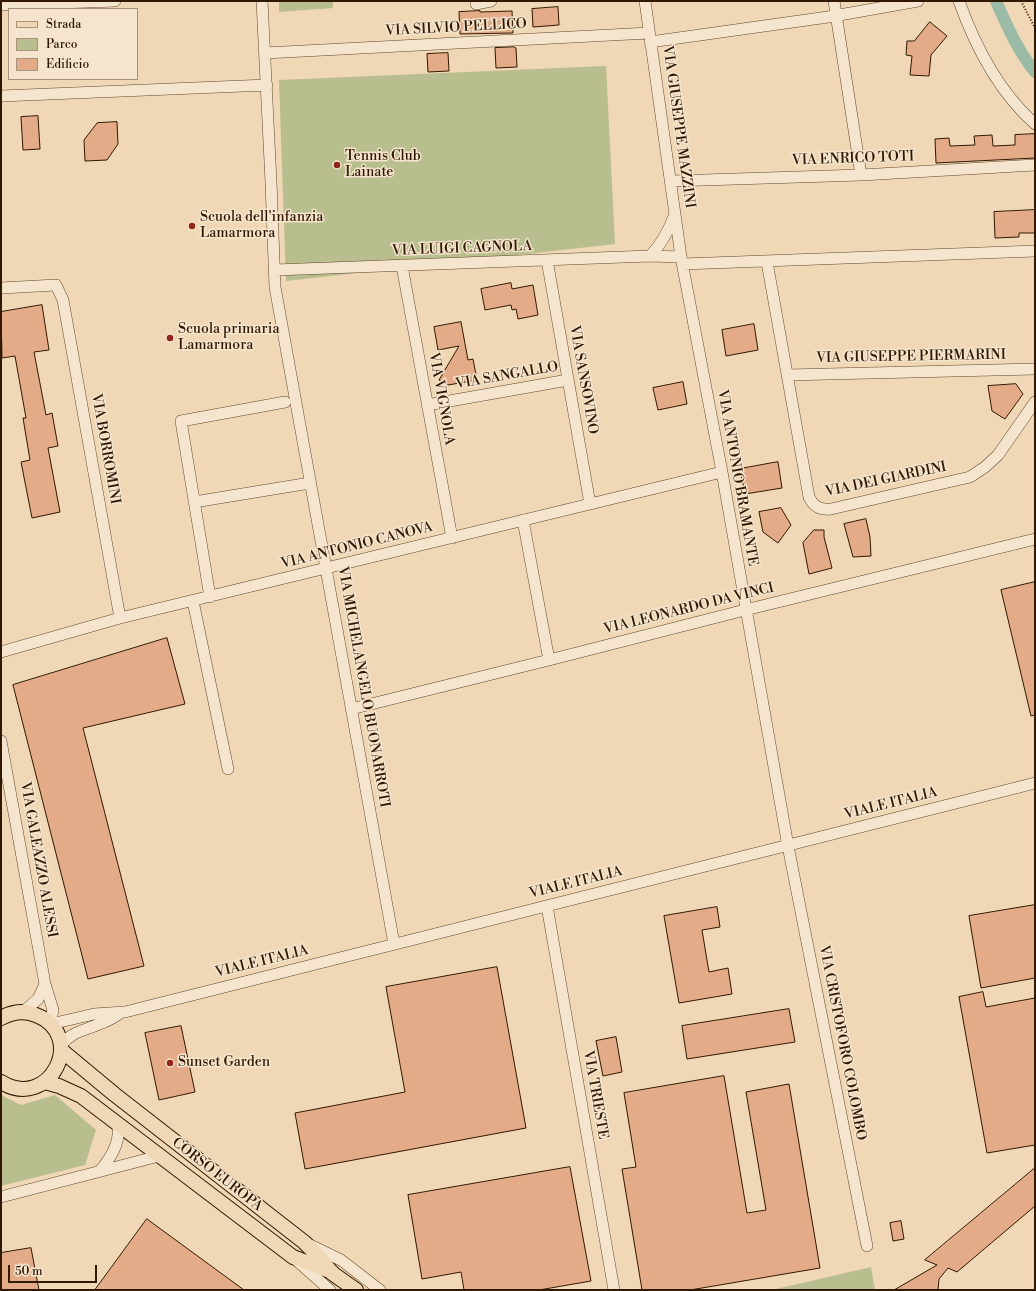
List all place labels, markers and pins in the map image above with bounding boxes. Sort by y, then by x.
place label: Tennis Club Lainate [345,149,421,182]
marker: Tennis Club Lainate [332,160,342,170]
place label: Scuola dell'infanzia Lamarmora [200,210,323,242]
marker: Scuola dell'infanzia Lamarmora [187,221,197,231]
place label: Scuola primaria Lamarmora [178,322,279,354]
marker: Scuola primaria Lamarmora [165,333,175,343]
place label: Sunset Garden [178,1055,270,1071]
marker: Sunset Garden [165,1058,175,1068]

